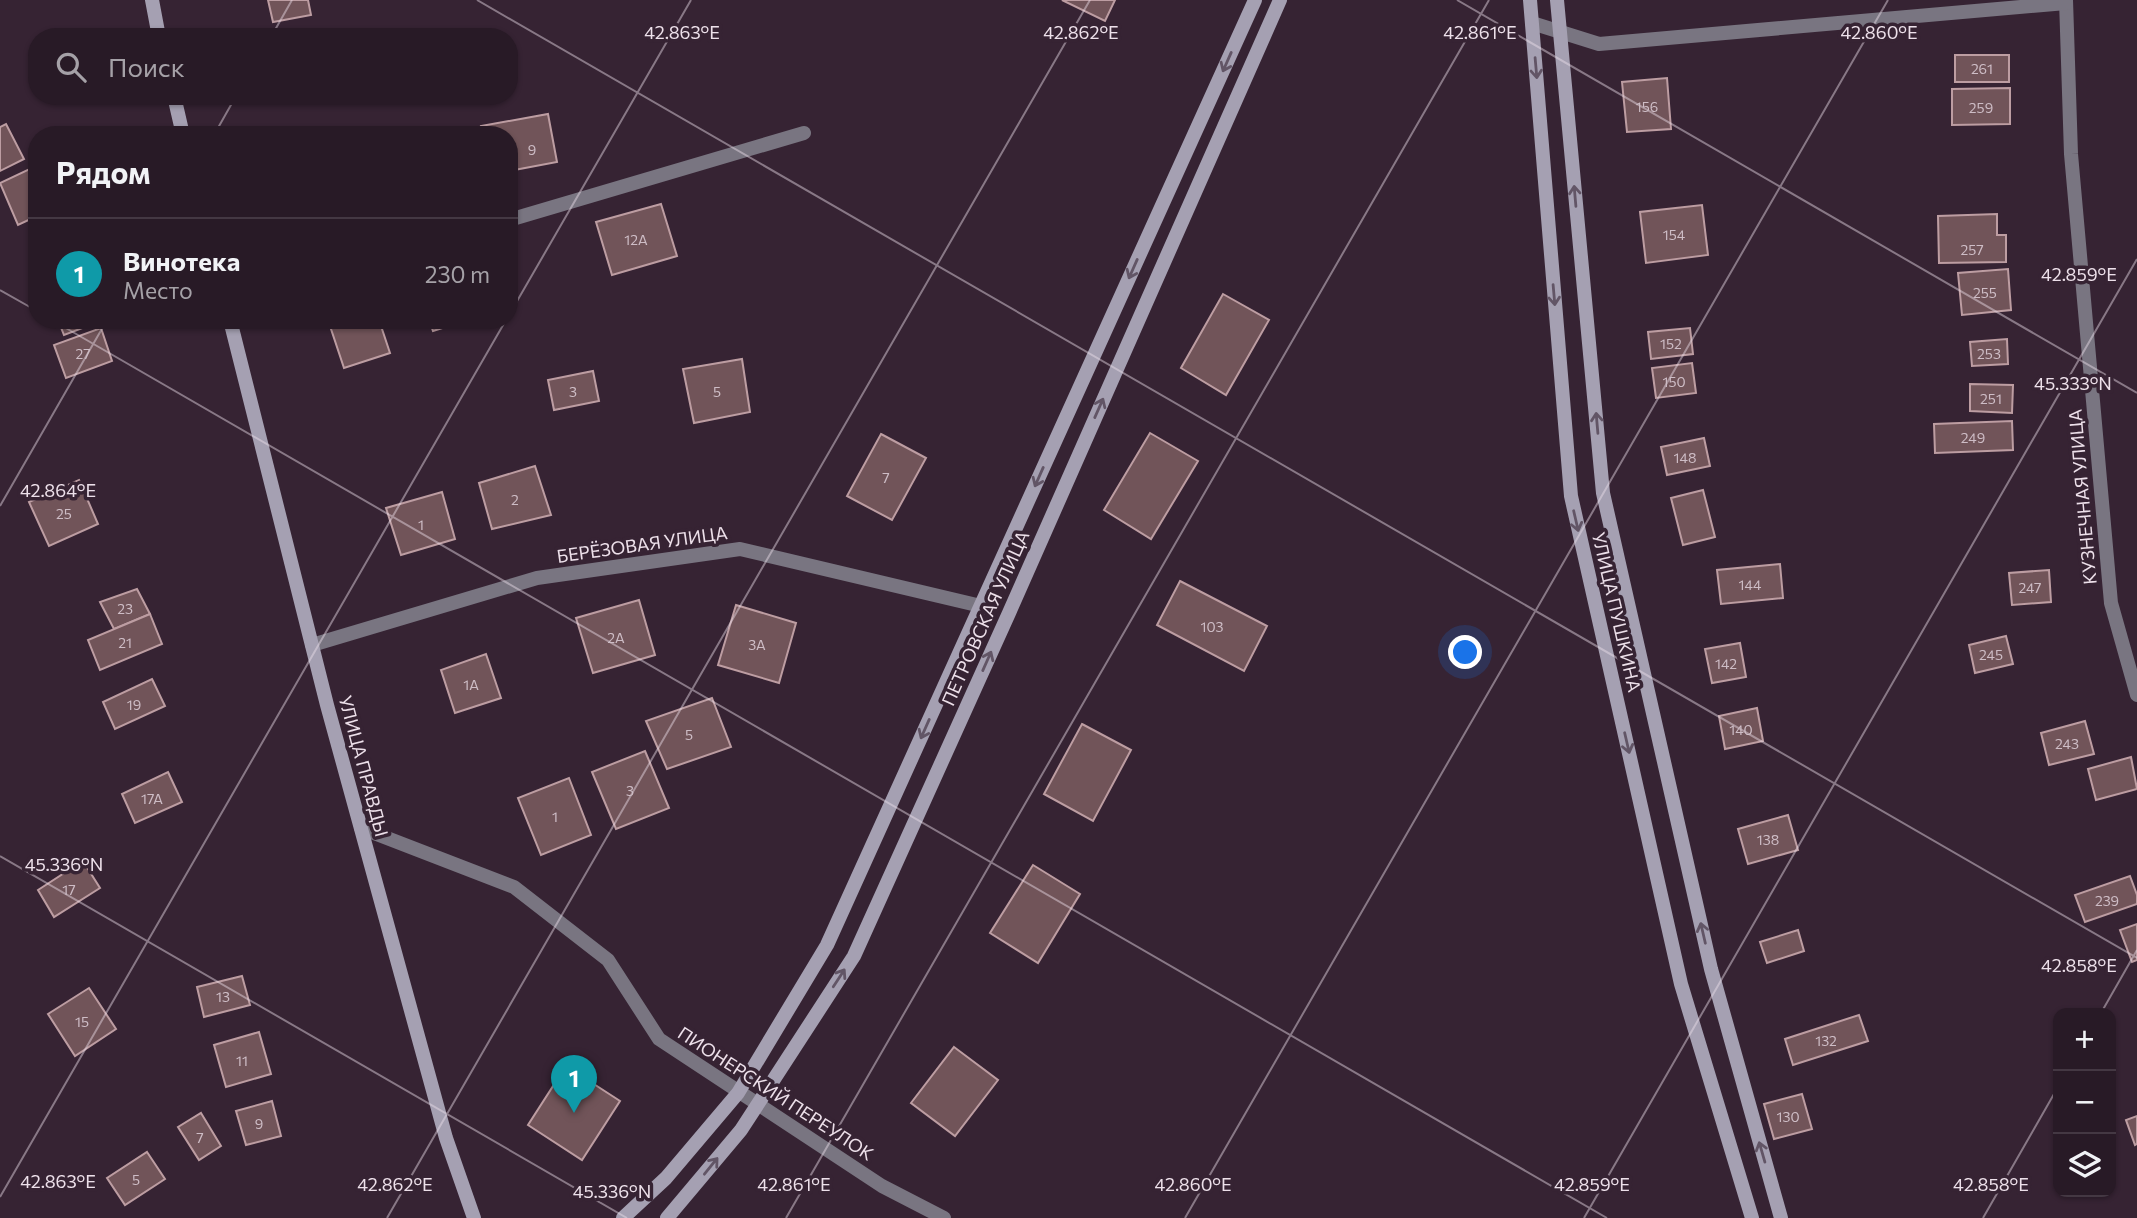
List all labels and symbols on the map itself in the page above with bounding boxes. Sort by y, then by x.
text: 42.863°E [644,21,720,43]
text: 42.862°E [1043,21,1119,43]
text: 42.861°E [1443,21,1517,43]
text: 42.860°E [1840,21,1918,43]
one-way arrow [1220,51,1233,72]
one-way arrow [1530,56,1543,79]
house number: 261 [1971,60,1993,77]
house number: 156 [1636,98,1658,115]
house number: 259 [1969,99,1993,116]
house number: 9 [528,141,536,158]
one-way arrow [1568,185,1581,208]
house number: 154 [1663,226,1686,243]
house number: 12А [624,231,648,248]
house number: 257 [1960,241,1984,258]
one-way arrow [1126,258,1139,280]
text: 42.859°E [2041,263,2117,285]
one-way arrow [1548,283,1561,306]
house number: 255 [1973,284,1997,301]
house number: 152 [1660,335,1682,352]
house number: 27 [75,345,91,362]
house number: 253 [1977,345,2001,362]
text: 45.333°N [2034,372,2112,394]
house number: 150 [1662,373,1686,390]
house number: 3 [569,383,577,400]
house number: 5 [713,383,721,400]
house number: 251 [1980,390,2002,407]
one-way arrow [1093,398,1106,420]
street label: КУЗНЕЧНАЯ УЛИЦА [2063,408,2101,586]
one-way arrow [1590,412,1603,434]
house number: 249 [1961,429,1985,446]
house number: 148 [1674,449,1696,466]
one-way arrow [1032,466,1045,487]
house number: 7 [882,469,890,486]
text: 42.864°E [20,479,96,501]
house number: 2 [511,491,519,508]
house number: 25 [56,505,72,522]
one-way arrow [1570,509,1584,532]
house number: 1 [418,516,424,533]
street label: БЕРЁЗОВАЯ УЛИЦА [555,521,729,567]
street label: ПЕТРОВСКАЯ УЛИЦА [936,527,1034,709]
street label: УЛИЦА ПУШКИНА [1588,530,1646,694]
house number: 144 [1739,576,1762,593]
house number: 247 [2018,579,2042,596]
house number: 23 [117,600,133,617]
house number: 103 [1200,618,1224,635]
house number: 2А [607,629,625,646]
house number: 21 [118,634,132,651]
your location [1448,635,1482,669]
house number: 3А [748,636,766,653]
house number: 245 [1979,646,2003,663]
one-way arrow [981,651,994,673]
house number: 142 [1715,655,1737,672]
house number: 1А [463,676,479,693]
street label: УЛИЦА ПРАВДЫ [335,693,393,839]
house number: 19 [127,696,141,713]
one-way arrow [918,718,931,739]
house number: 140 [1729,721,1753,738]
house number: 5 [685,726,693,743]
one-way arrow [1620,731,1634,754]
house number: 243 [2055,735,2079,752]
house number: 3 [626,782,634,799]
house number: 17А [141,790,163,807]
house number: 1 [552,808,558,825]
house number: 138 [1757,831,1779,848]
text: 45.336°N [25,853,103,875]
house number: 17 [62,881,76,898]
house number: 239 [2095,892,2119,909]
one-way arrow [1696,922,1709,945]
text: 42.858°E [2041,954,2117,976]
one-way arrow [833,969,847,989]
house number: 13 [216,988,230,1005]
house number: 15 [75,1013,89,1030]
street label: ПИОНЕРСКИЙ ПЕРЕУЛОК [674,1021,878,1165]
house number: 132 [1815,1032,1837,1049]
house number: 11 [236,1052,248,1069]
pin: 1 [551,1055,597,1113]
house number: 130 [1776,1108,1800,1125]
house number: 9 [255,1115,263,1132]
house number: 7 [196,1129,204,1146]
one-way arrow [1755,1141,1768,1163]
one-way arrow [704,1158,719,1176]
text: 42.863°E [20,1170,96,1192]
house number: 5 [132,1171,140,1188]
text: 42.862°E [357,1173,433,1195]
text: 42.861°E [757,1173,831,1195]
text: 42.860°E [1154,1173,1232,1195]
text: 42.859°E [1554,1173,1630,1195]
text: 42.858°E [1953,1173,2029,1195]
text: 45.336°N [573,1180,651,1202]

